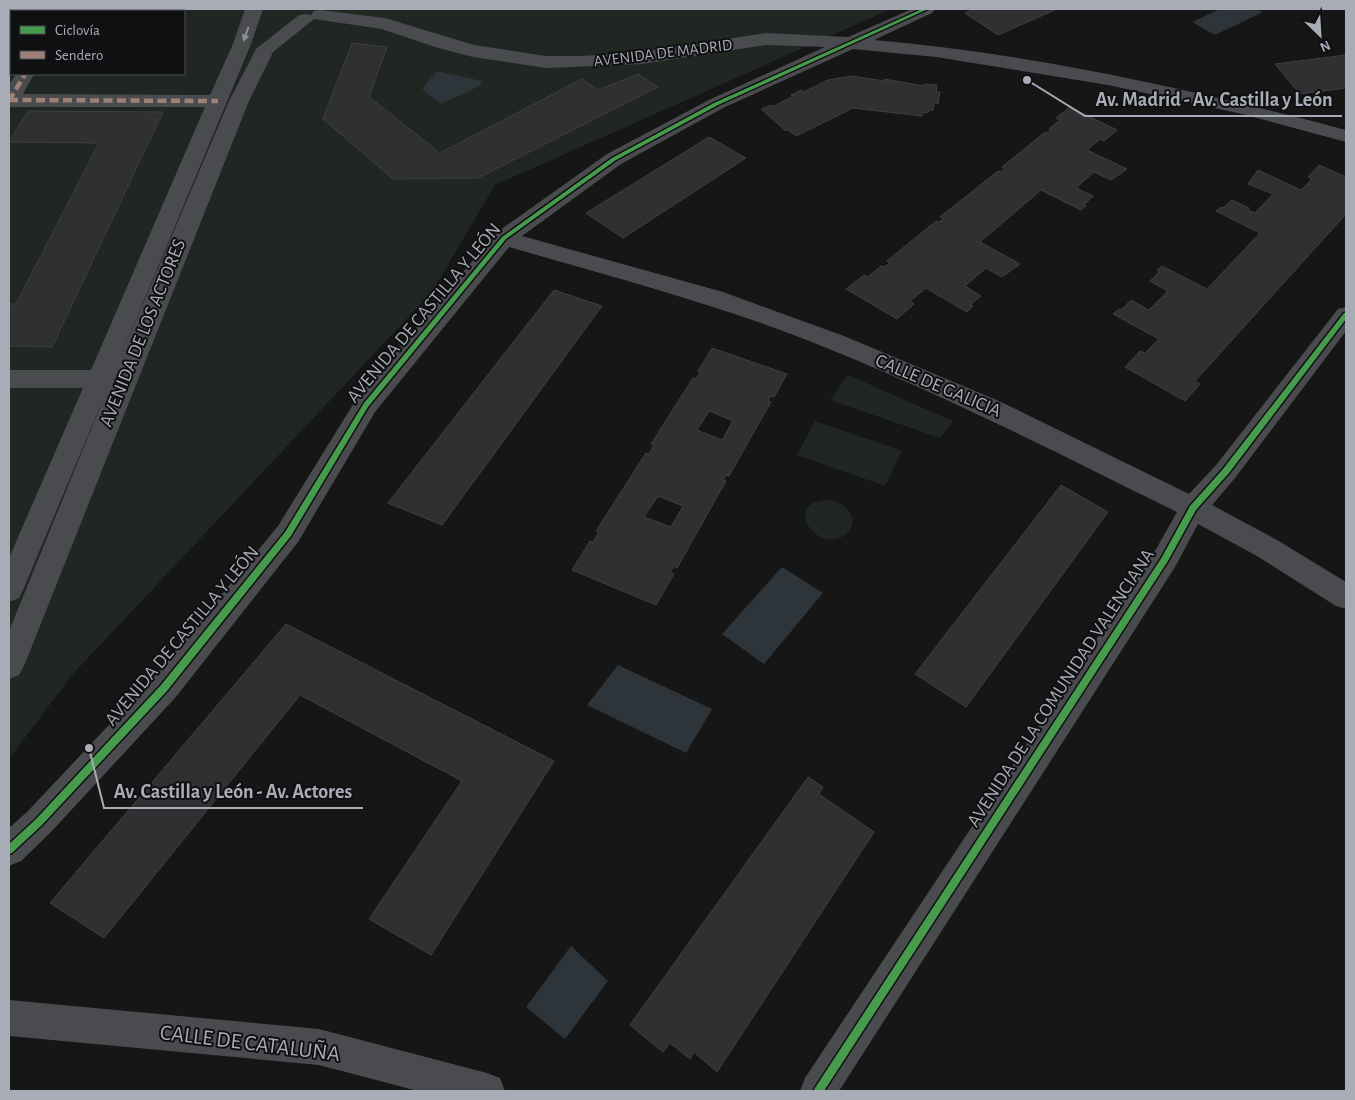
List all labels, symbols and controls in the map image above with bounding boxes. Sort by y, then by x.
legend [10,10,185,75]
north arrow [1295,10,1345,60]
text: Ciclovía [55,23,100,38]
one-way arrow [242,27,250,42]
street label: AVENIDA DE MADRID [593,37,733,69]
text: N [1318,37,1332,54]
text: Sendero [55,48,103,63]
callout: Av. Madrid - Av. Castilla y León [1085,81,1342,116]
text: Av. Madrid - Av. Castilla y León [1095,90,1333,110]
street label: AVENIDA DE CASTILLA Y LEÓN [342,218,505,406]
street label: AVENIDA DE LOS ACTORES [97,236,189,430]
street label: CALLE DE GALICIA [872,351,1004,421]
street label: AVENIDA DE CASTILLA Y LEÓN [100,541,263,729]
street label: AVENIDA DE LA COMUNIDAD VALENCIANA [964,546,1158,830]
callout: Av. Castilla y León - Av. Actores [104,773,363,808]
text: Av. Castilla y León - Av. Actores [114,782,353,802]
street label: CALLE DE CATALUÑA [159,1020,342,1065]

